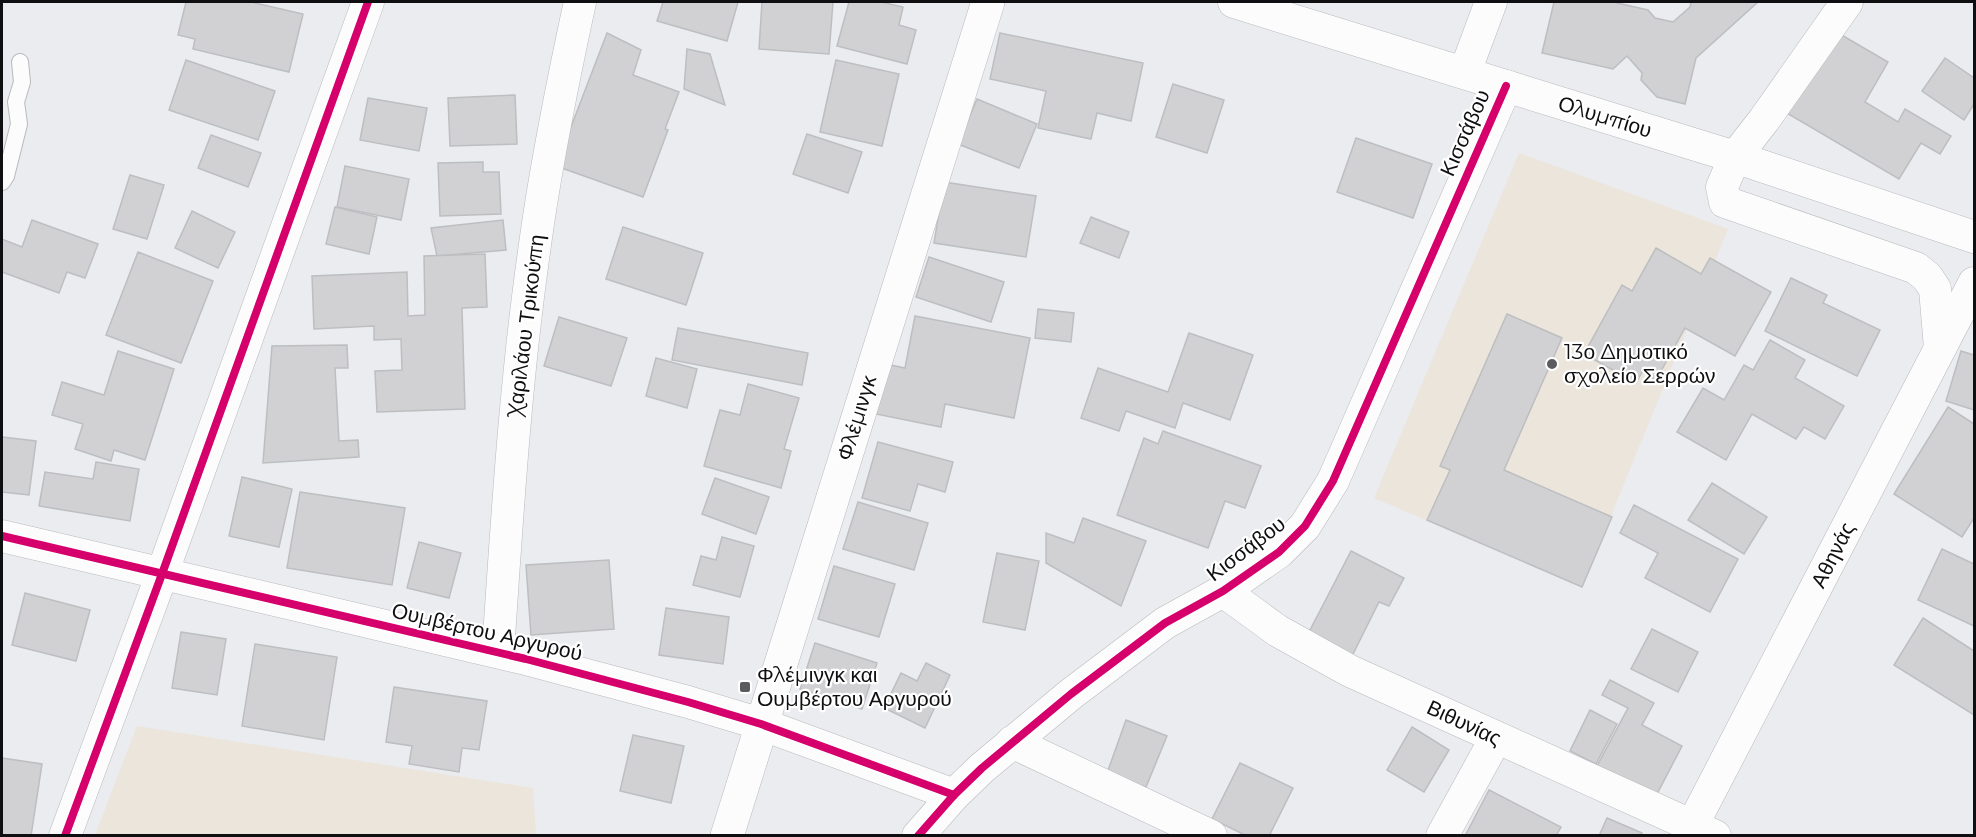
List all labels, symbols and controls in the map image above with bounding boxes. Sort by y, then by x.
street label: Κισσάβου [1434,86,1495,180]
street label: Ολυμπίου [1555,90,1655,143]
street label: Χαριλάου Τρικούπη [502,233,549,420]
place label: 13ο Δημοτικό σχολείο Σερρών [1564,339,1716,388]
marker: 13ο Δημοτικό σχολείο Σερρών [1545,357,1559,371]
street label: Φλέμινγκ [832,372,881,464]
street label: Κισσάβου [1201,511,1290,586]
street label: Αθηνάς [1805,518,1860,592]
street label: Ουμβέρτου Αργυρού [389,597,585,666]
place label: Φλέμινγκ και Ουμβέρτου Αργυρού [757,662,952,711]
marker: Φλέμινγκ και Ουμβέρτου Αργυρού [738,680,752,694]
street label: Βιθυνίας [1423,694,1505,751]

